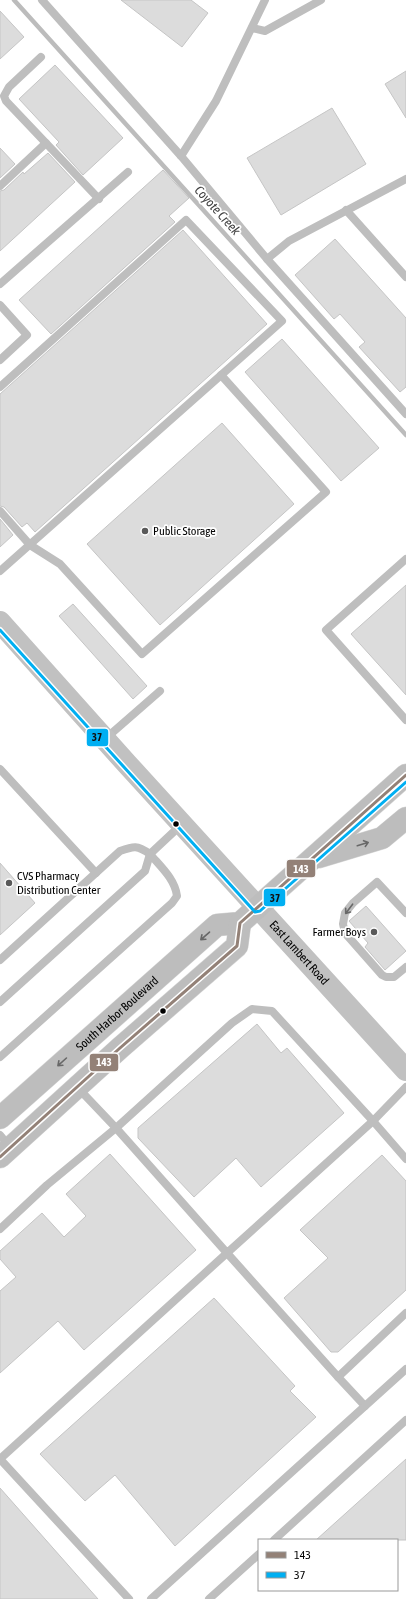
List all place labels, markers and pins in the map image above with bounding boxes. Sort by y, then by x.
place label: Public Storage [153,524,216,538]
marker: Public Storage [140,526,150,536]
unlabelled marker [171,819,181,829]
place label: CVS Pharmacy Distribution Center [17,869,101,897]
marker: CVS Pharmacy Distribution Center [4,878,14,888]
place label: Farmer Boys [313,925,366,939]
marker: Farmer Boys [369,927,379,937]
unlabelled marker [158,1006,168,1016]

